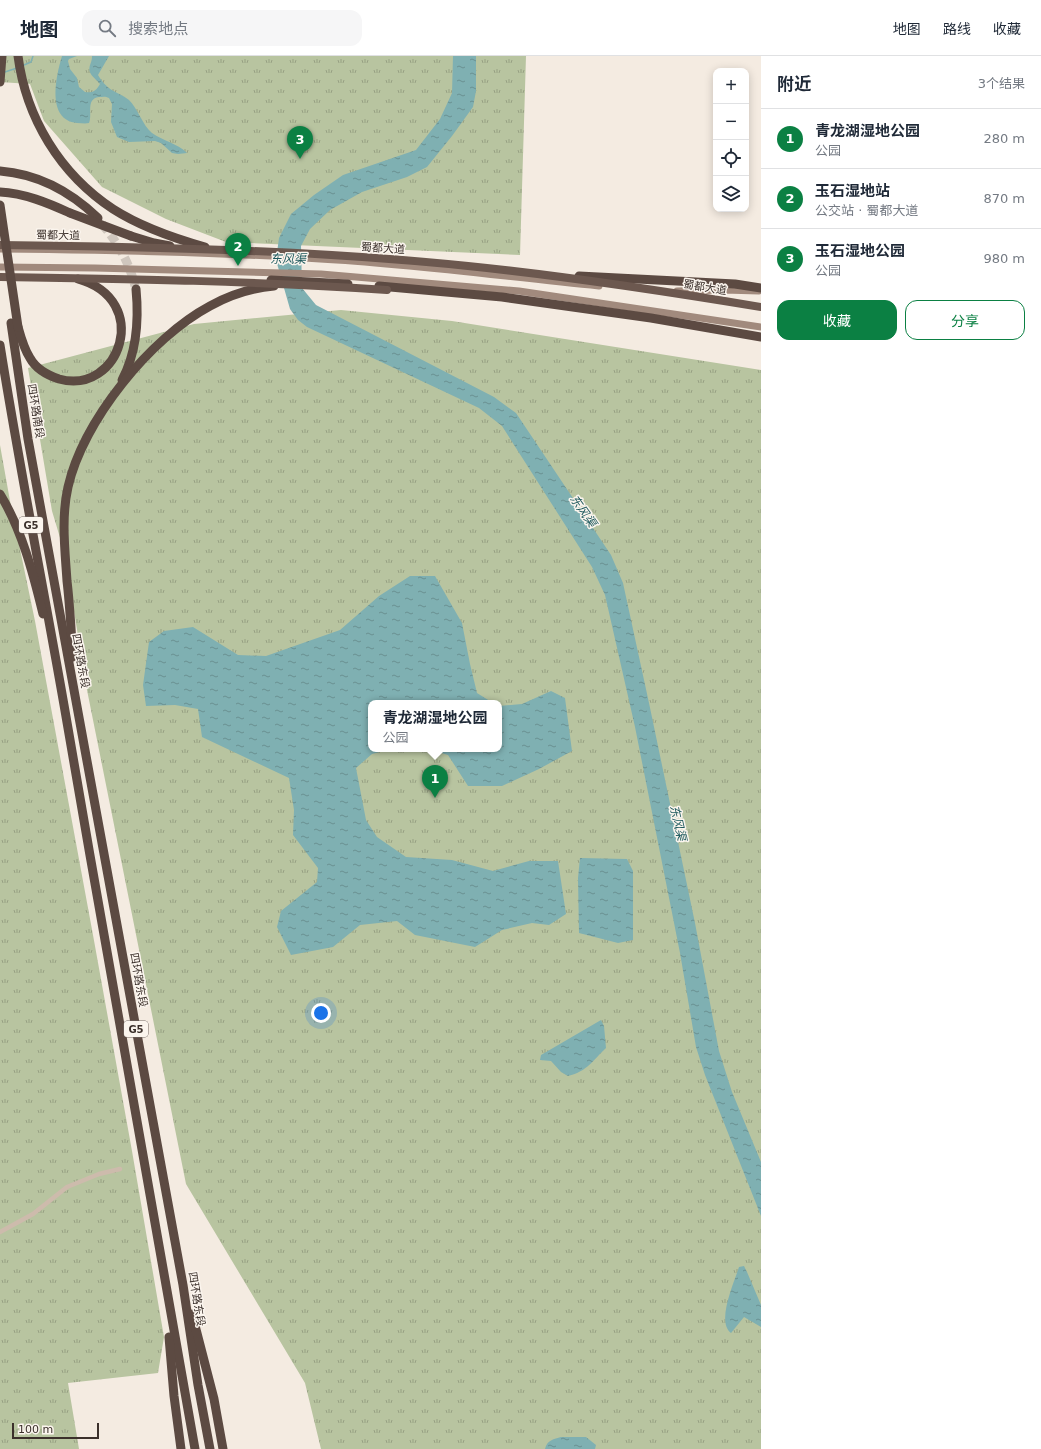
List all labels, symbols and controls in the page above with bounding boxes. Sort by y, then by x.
search box [82,10,362,46]
icon: search [96,17,118,39]
text: 地图 [20,18,58,40]
text: 搜索地点 [128,20,188,38]
text: 地图 [893,21,921,37]
text: 路线 [943,21,971,37]
text: 收藏 [993,21,1021,37]
map controls [713,68,749,212]
button: + [713,68,749,104]
text: 附近 [777,74,811,94]
text: 3个结果 [978,76,1025,91]
button: − [713,104,749,140]
text: 青龙湖湿地公园 [815,122,920,140]
pin: 3 [287,126,313,159]
text: 1 [785,131,795,146]
text: 280 m [983,131,1025,146]
button: locate [713,140,749,176]
text: 公园 [815,143,841,158]
button: layers [713,176,749,212]
text: 玉石湿地站 [815,182,890,200]
text: 2 [785,191,795,206]
text: 870 m [983,191,1025,206]
text: 公交站 · 蜀都大道 [815,203,918,218]
street label: 蜀都大道 [36,229,80,242]
pin: 2 [225,233,251,266]
street label: 蜀都大道 [361,240,405,257]
text: 玉石湿地公园 [815,242,905,260]
text: 3 [785,251,795,266]
text: 980 m [983,251,1025,266]
water label: 东风渠 [270,252,308,266]
text: 公园 [815,263,841,278]
street label: 蜀都大道 [682,278,728,297]
button: 收藏 [777,300,897,340]
button: 分享 [905,300,1025,340]
street label: 四环路南段 [25,383,46,439]
water label: 东风渠 [567,492,600,531]
road number: G5 [19,517,43,533]
street label: 四环路东段 [69,633,92,689]
popup [368,700,502,752]
text: 青龙湖湿地公园 [382,709,488,727]
text: 公园 [382,730,409,745]
pin: 1 [422,765,448,798]
water label: 东风渠 [667,804,689,844]
street label: 四环路东段 [127,952,150,1008]
your location [311,1003,331,1023]
road number: G5 [124,1021,148,1037]
street label: 四环路东段 [186,1271,207,1327]
scale bar [12,1421,99,1440]
text: 100 m [18,1423,53,1436]

